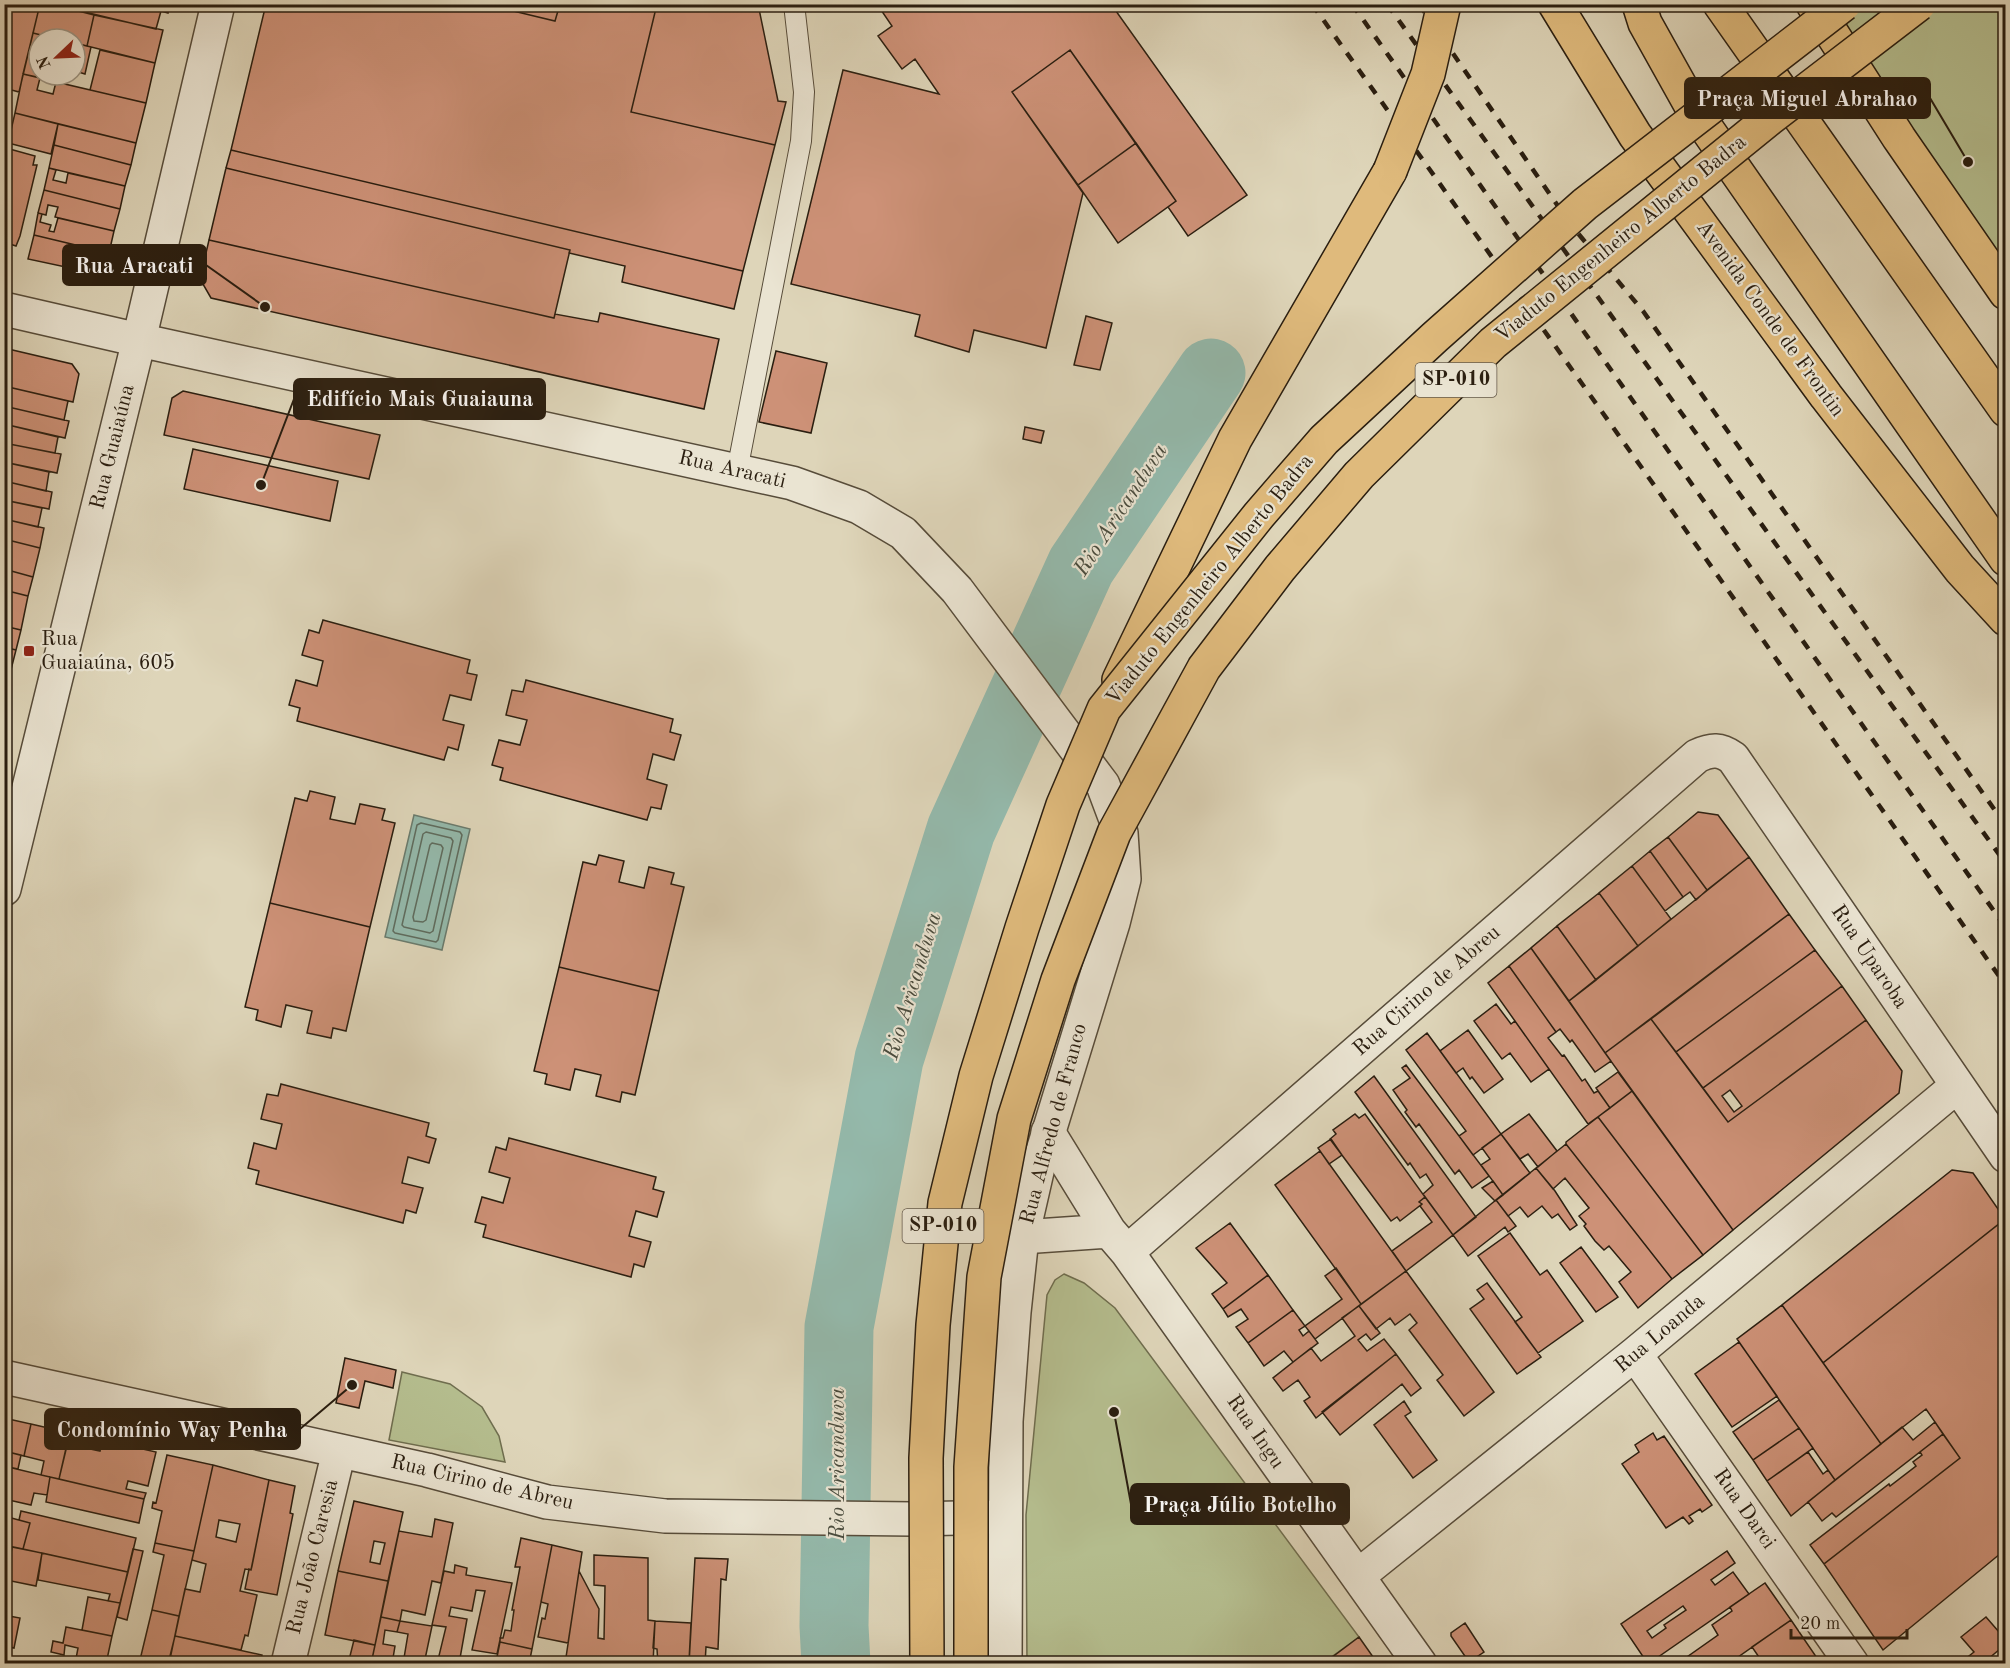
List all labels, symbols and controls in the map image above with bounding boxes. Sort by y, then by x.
north arrow [27,27,87,87]
text: N [35,53,55,71]
callout: Praça Miguel Abrahao [1685,78,1930,118]
text: Praça Miguel Abrahao [1696,89,1918,111]
street label: Viaduto Engenheiro Alberto Badra [1492,131,1750,347]
street label: Avenida Conde de Frontin [1692,217,1848,421]
callout: Rua Aracati [63,245,206,285]
text: Rua Aracati [75,256,193,278]
road number: SP-010 [1416,363,1496,397]
callout: Edifício Mais Guaiauna [294,379,545,419]
street label: Rua Guaiaúna [87,382,139,512]
text: Edifício Mais Guaiauna [307,389,534,411]
water label: Rio Aricanduva [1070,440,1172,581]
street label: Rua Aracati [676,447,788,493]
street label: Viaduto Engenheiro Alberto Badra [1102,451,1318,709]
place label: Rua Guaiaúna, 605 [41,629,175,674]
marker: Rua Guaiaúna, 605 [22,644,36,658]
street label: Rua Uparoba [1827,901,1911,1013]
water label: Rio Aricanduva [880,910,946,1063]
street label: Rua Cirino de Abreu [1350,922,1504,1060]
street label: Rua Alfredo de Franco [1017,1021,1091,1227]
road number: SP-010 [902,1209,984,1243]
street label: Rua Loanda [1611,1291,1709,1377]
water label: Rio Aricanduva [827,1388,849,1541]
street label: Rua Ingu [1222,1391,1288,1473]
callout: Condomínio Way Penha [45,1409,300,1449]
text: Condomínio Way Penha [56,1420,288,1442]
street label: Rua Cirino de Abreu [389,1452,575,1514]
street label: Rua Darci [1709,1465,1779,1553]
street label: Rua João Caresia [284,1477,342,1637]
callout: Praça Júlio Botelho [1131,1484,1349,1524]
text: Praça Júlio Botelho [1143,1495,1337,1517]
scale bar [1791,1602,1906,1640]
text: 20 m [1800,1615,1840,1633]

